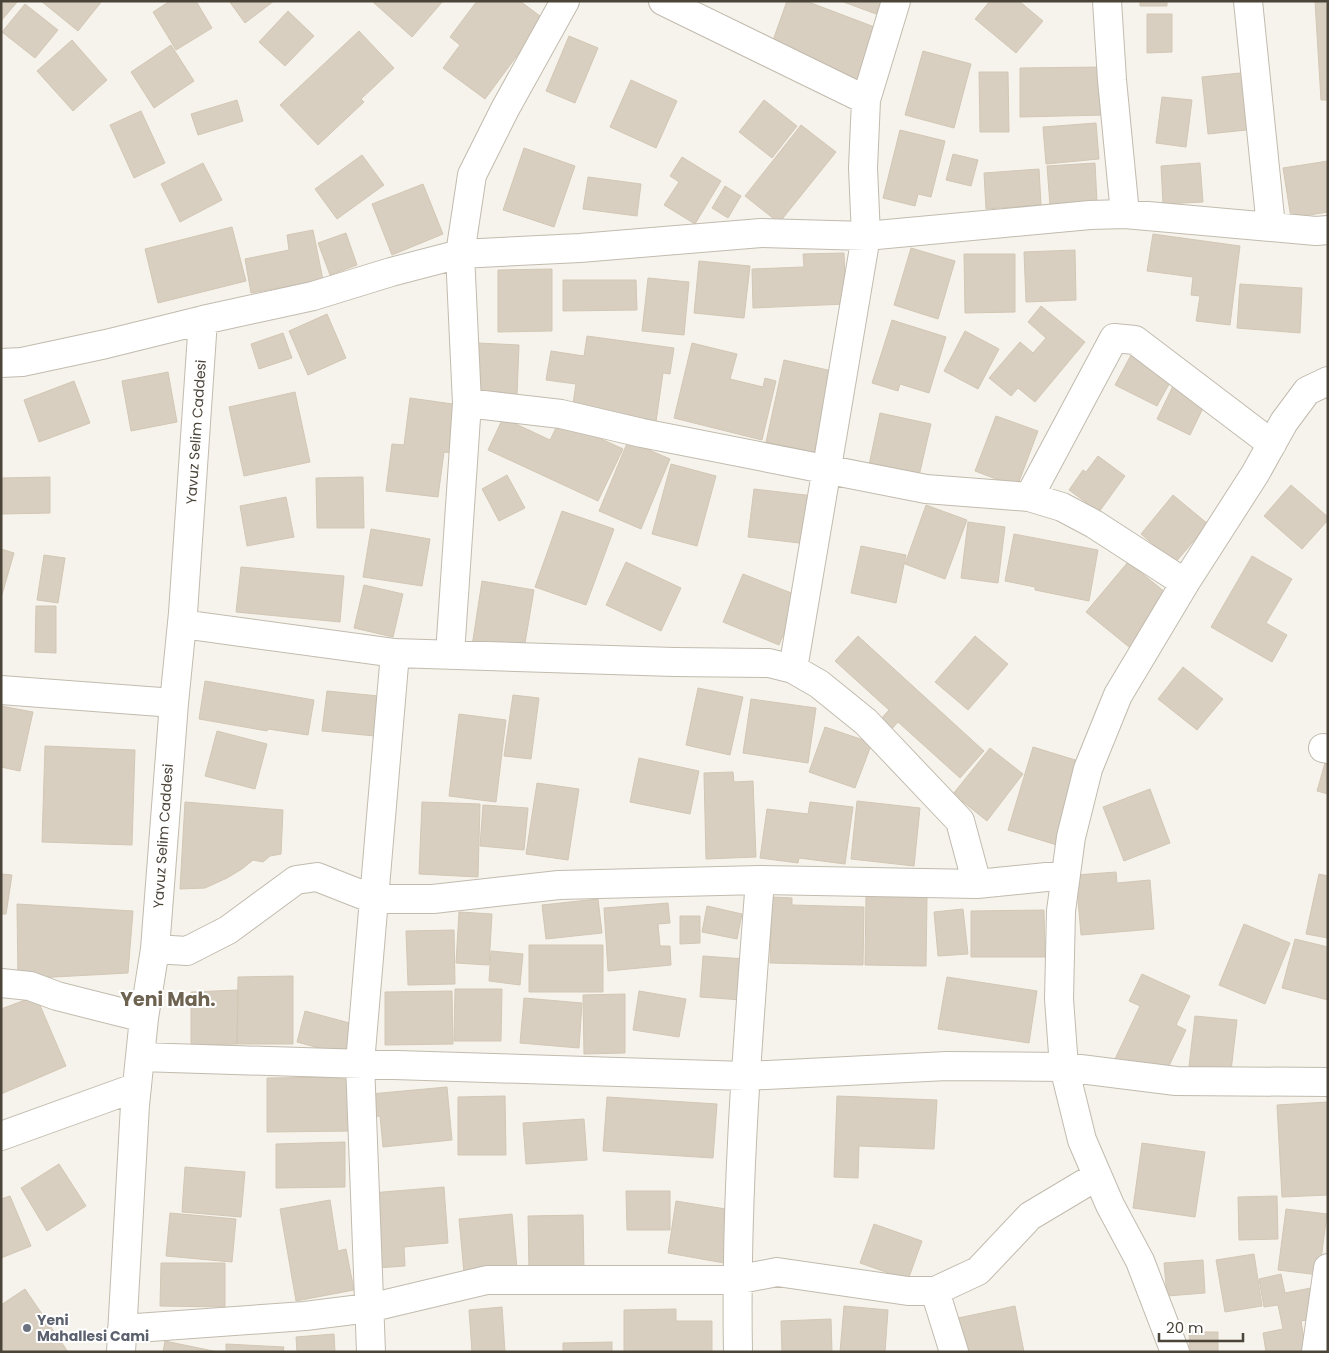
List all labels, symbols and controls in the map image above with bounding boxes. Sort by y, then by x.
street label: Yavuz Selim Caddesi [181,359,211,505]
street label: Yavuz Selim Caddesi [148,763,178,909]
district label: Yeni Mah. [120,986,216,1013]
place label: Yeni Mahallesi Cami [37,1310,149,1346]
scale bar [1159,1310,1243,1342]
text: 20 m [1166,1317,1204,1338]
marker: Yeni Mahallesi Cami [21,1322,33,1334]

